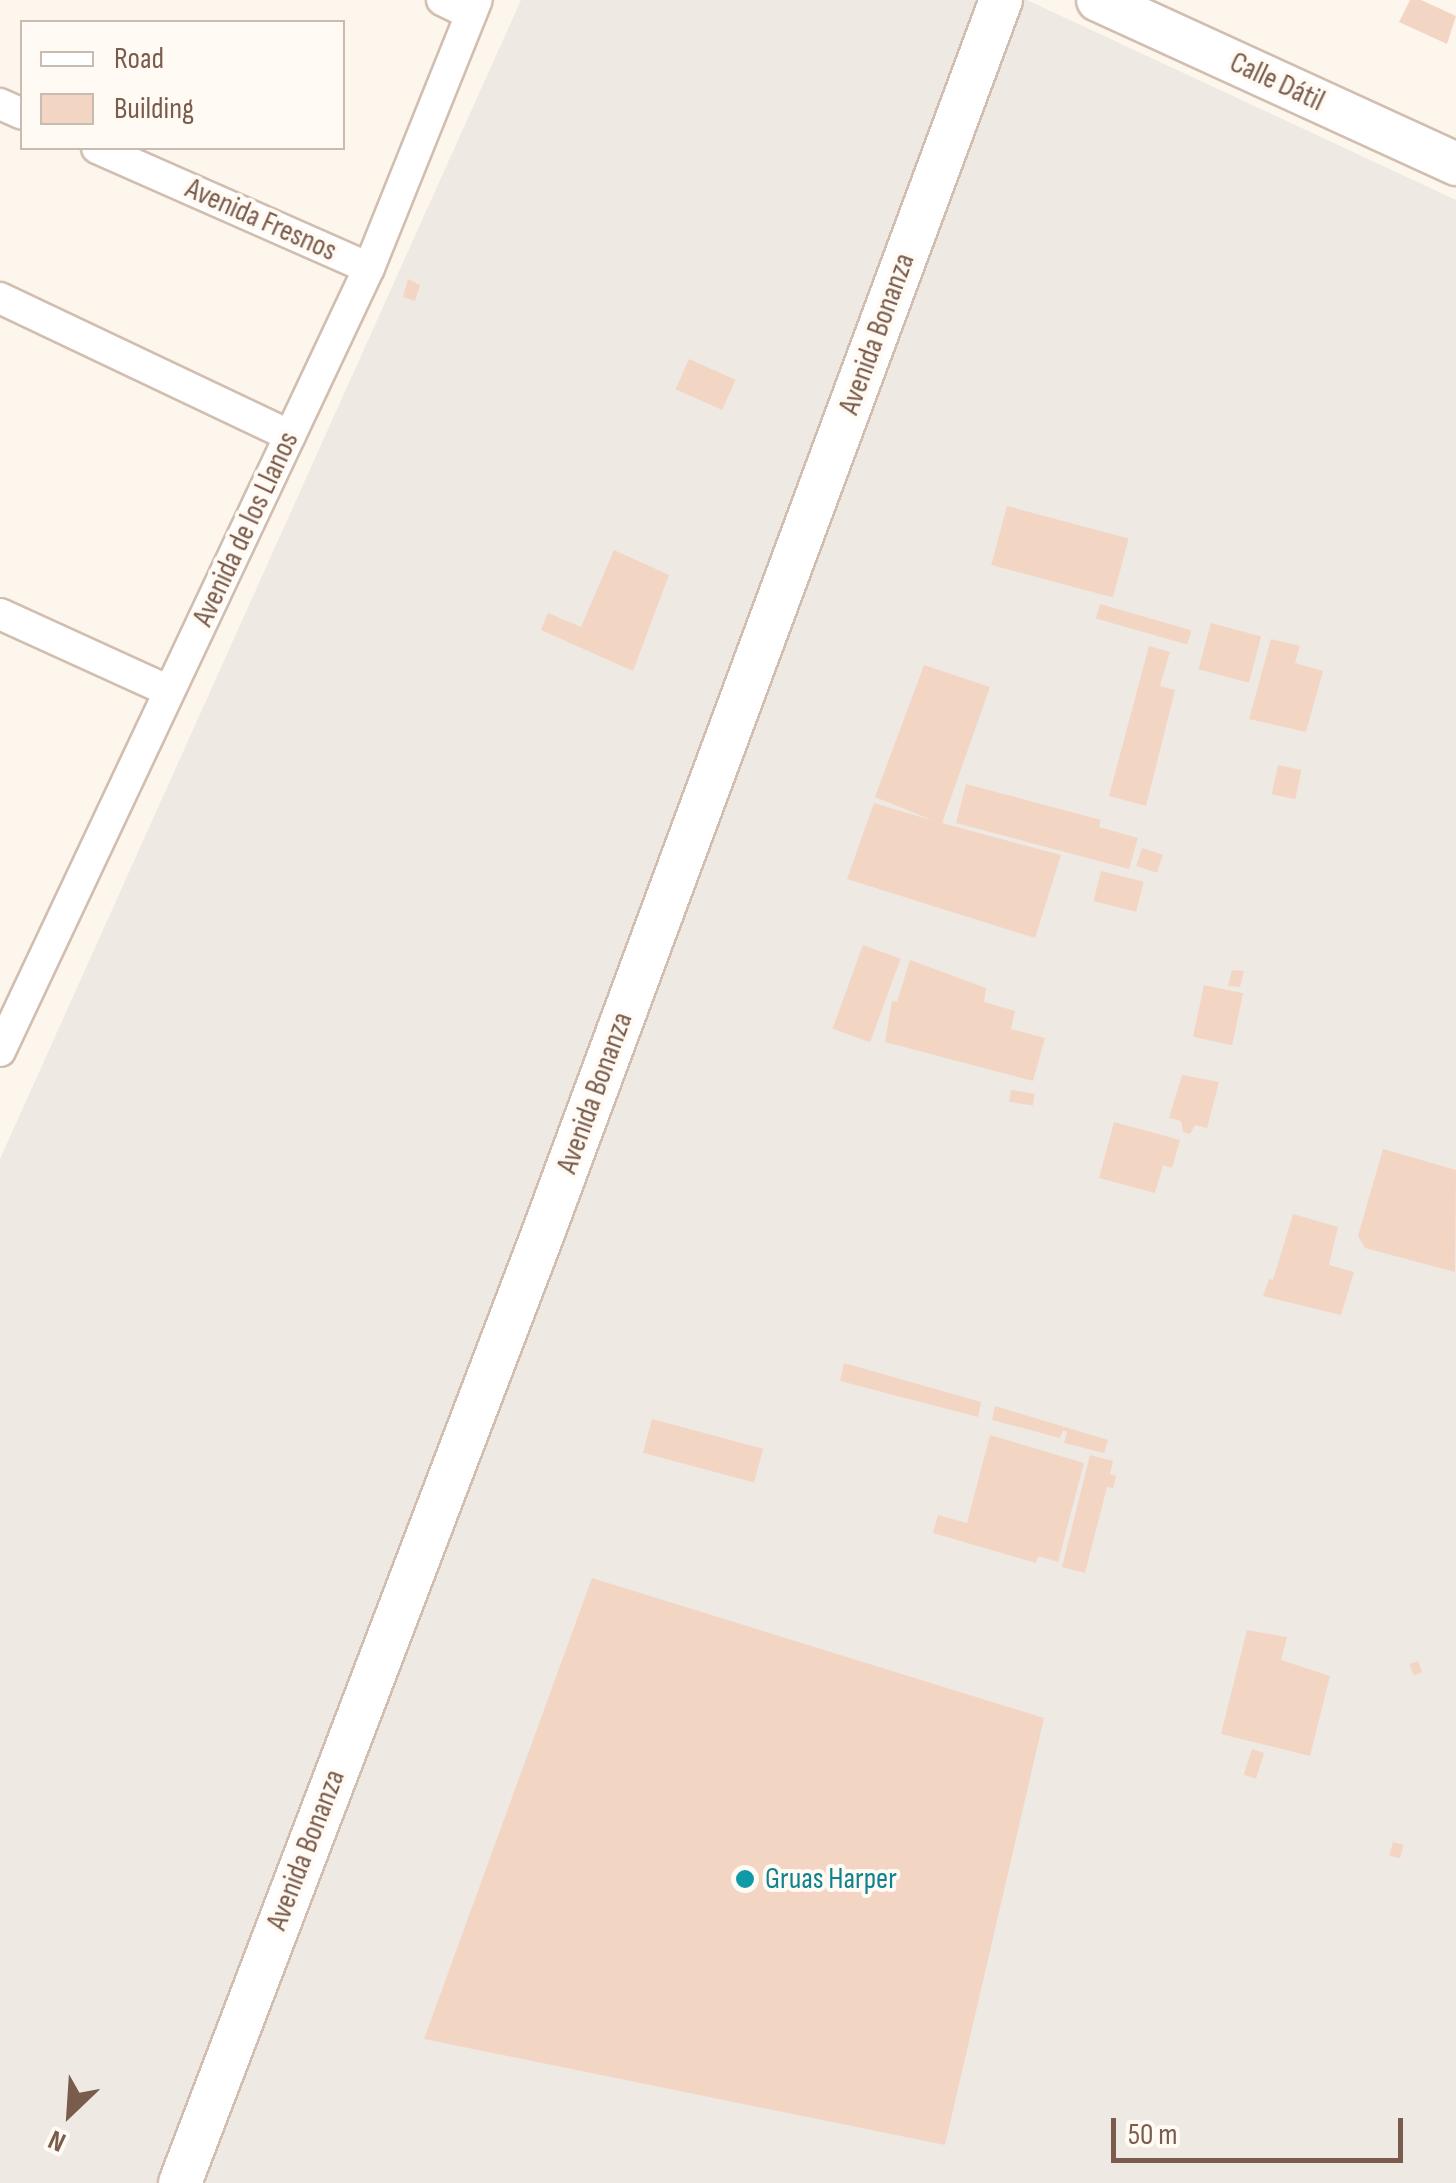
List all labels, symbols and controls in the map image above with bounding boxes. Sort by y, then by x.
legend [20,20,345,150]
text: Road [114,41,164,77]
street label: Calle Dátil [1224,45,1330,119]
text: Building [114,91,194,127]
street label: Avenida Fresnos [180,171,342,269]
street label: Avenida Bonanza [831,249,923,419]
street label: Avenida de los Llanos [185,426,307,632]
street label: Avenida Bonanza [549,1008,641,1178]
street label: Avenida Bonanza [259,1765,353,1935]
place label: Gruas Harper [765,1861,897,1897]
marker: Gruas Harper [734,1868,756,1890]
north arrow [20,2063,120,2163]
scale bar [1116,2098,1408,2160]
text: 50 m [1128,2117,1177,2153]
text: N [43,2123,71,2159]

